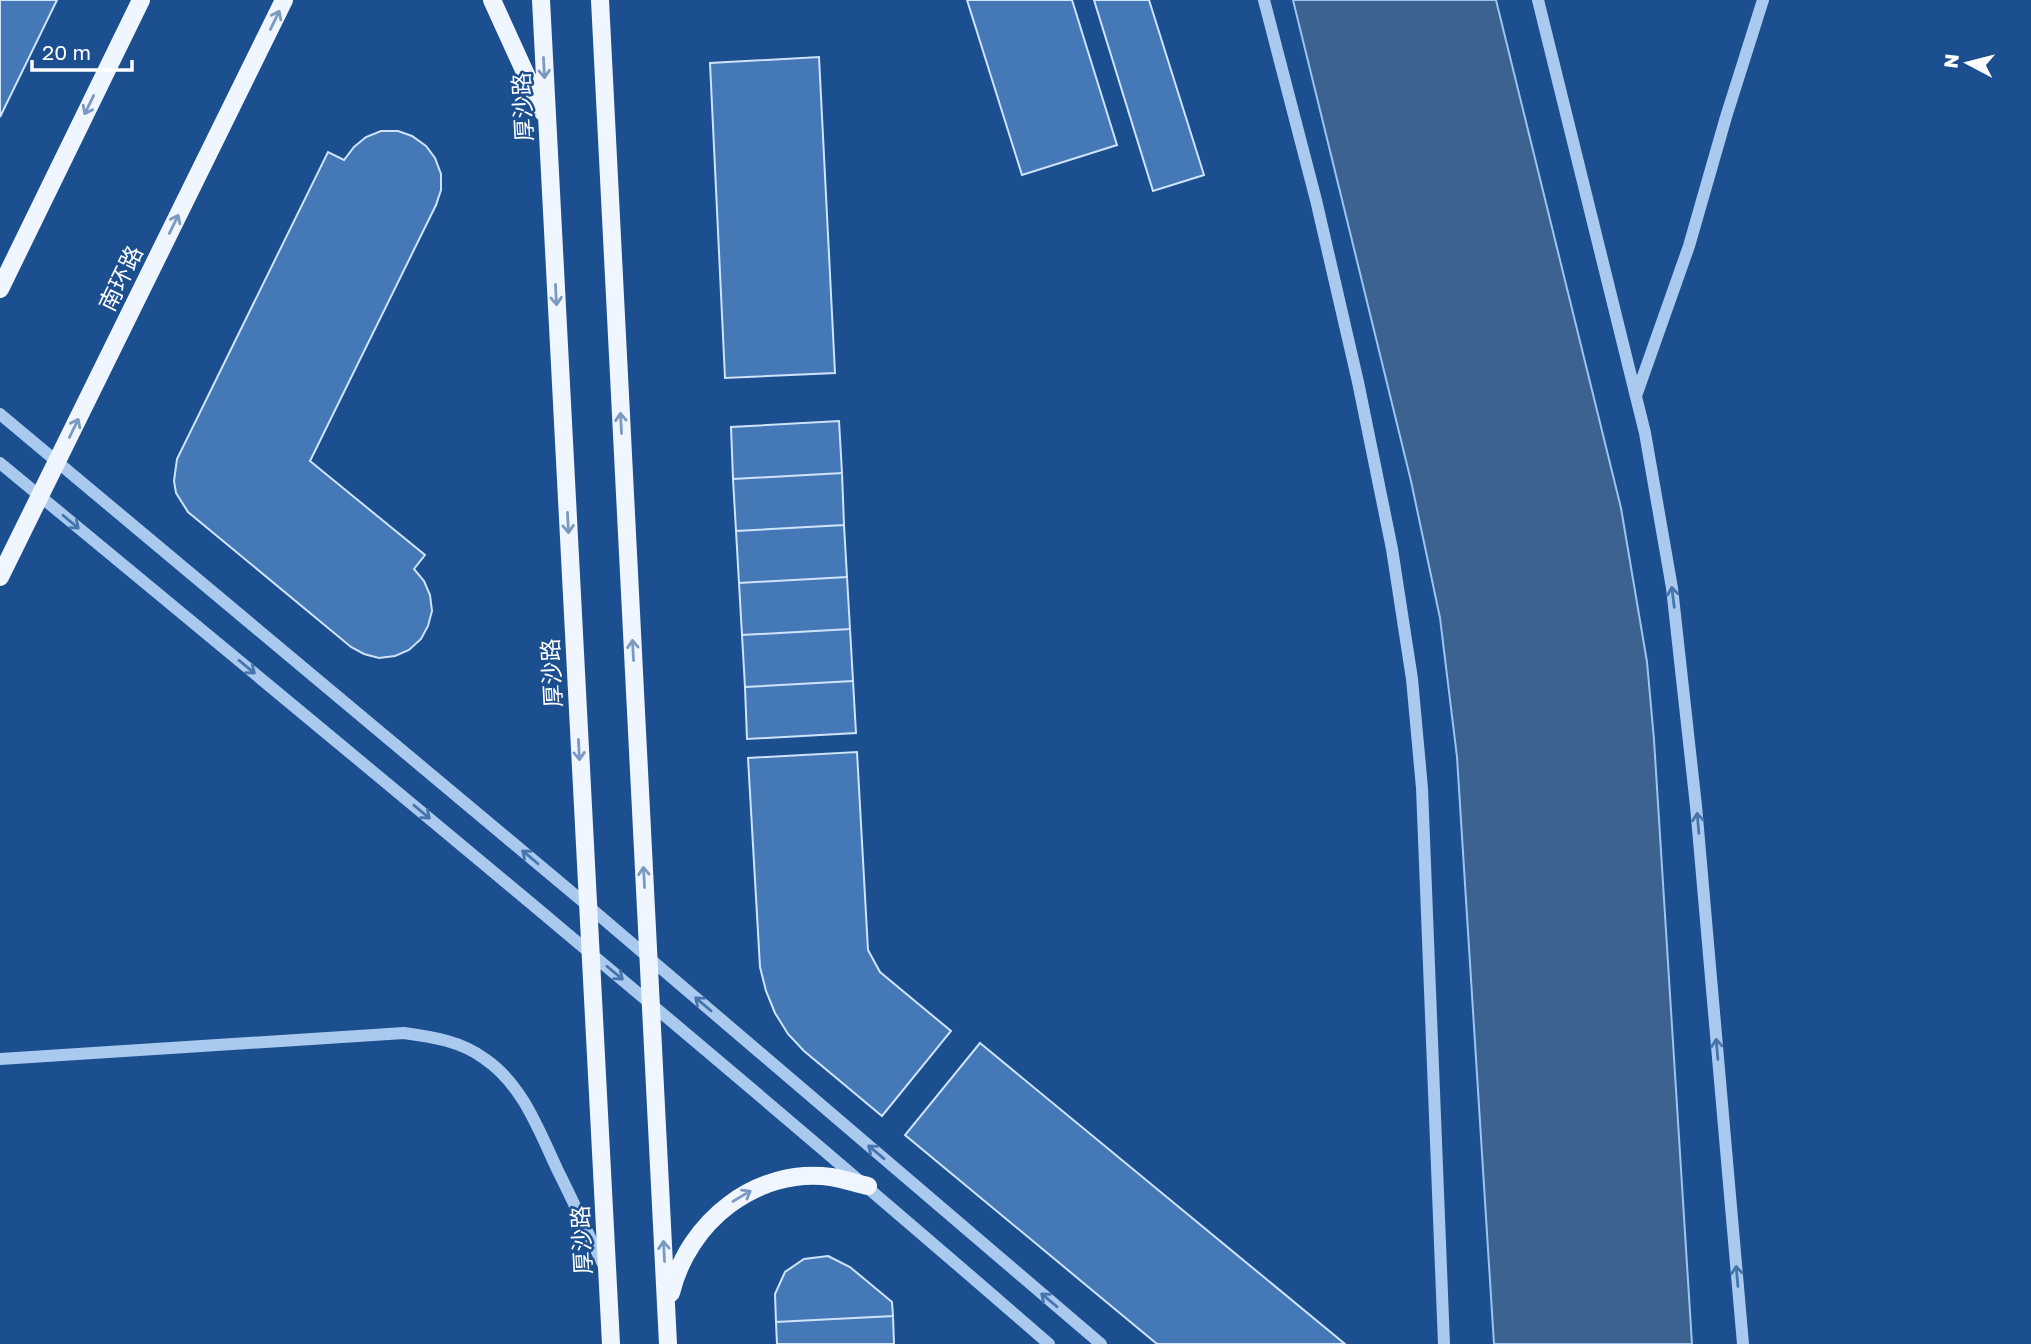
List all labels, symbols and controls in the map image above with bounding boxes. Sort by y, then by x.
one-way arrow [268,10,282,31]
scale bar [32,28,131,72]
north arrow [1933,28,2003,98]
text: 20 m [42,39,91,65]
text: N [1938,52,1963,69]
one-way arrow [538,56,551,79]
street label: 厚沙路 [506,72,538,142]
one-way arrow [82,94,96,115]
one-way arrow [168,214,182,235]
street label: 南环路 [92,241,148,315]
one-way arrow [550,284,563,306]
one-way arrow [615,412,628,435]
one-way arrow [67,418,81,439]
one-way arrow [561,511,574,534]
one-way arrow [62,514,80,530]
one-way arrow [1667,586,1680,608]
street label: 厚沙路 [535,638,567,708]
one-way arrow [626,639,639,662]
one-way arrow [237,659,255,675]
one-way arrow [573,738,586,761]
one-way arrow [412,804,430,820]
one-way arrow [1691,812,1704,834]
one-way arrow [521,849,539,865]
one-way arrow [637,866,650,889]
one-way arrow [606,966,624,981]
one-way arrow [695,996,713,1012]
one-way arrow [1710,1039,1723,1061]
one-way arrow [868,1144,886,1160]
one-way arrow [732,1189,752,1203]
street label: 厚沙路 [565,1205,597,1275]
one-way arrow [657,1240,670,1263]
one-way arrow [1730,1265,1743,1288]
one-way arrow [1041,1292,1059,1308]

